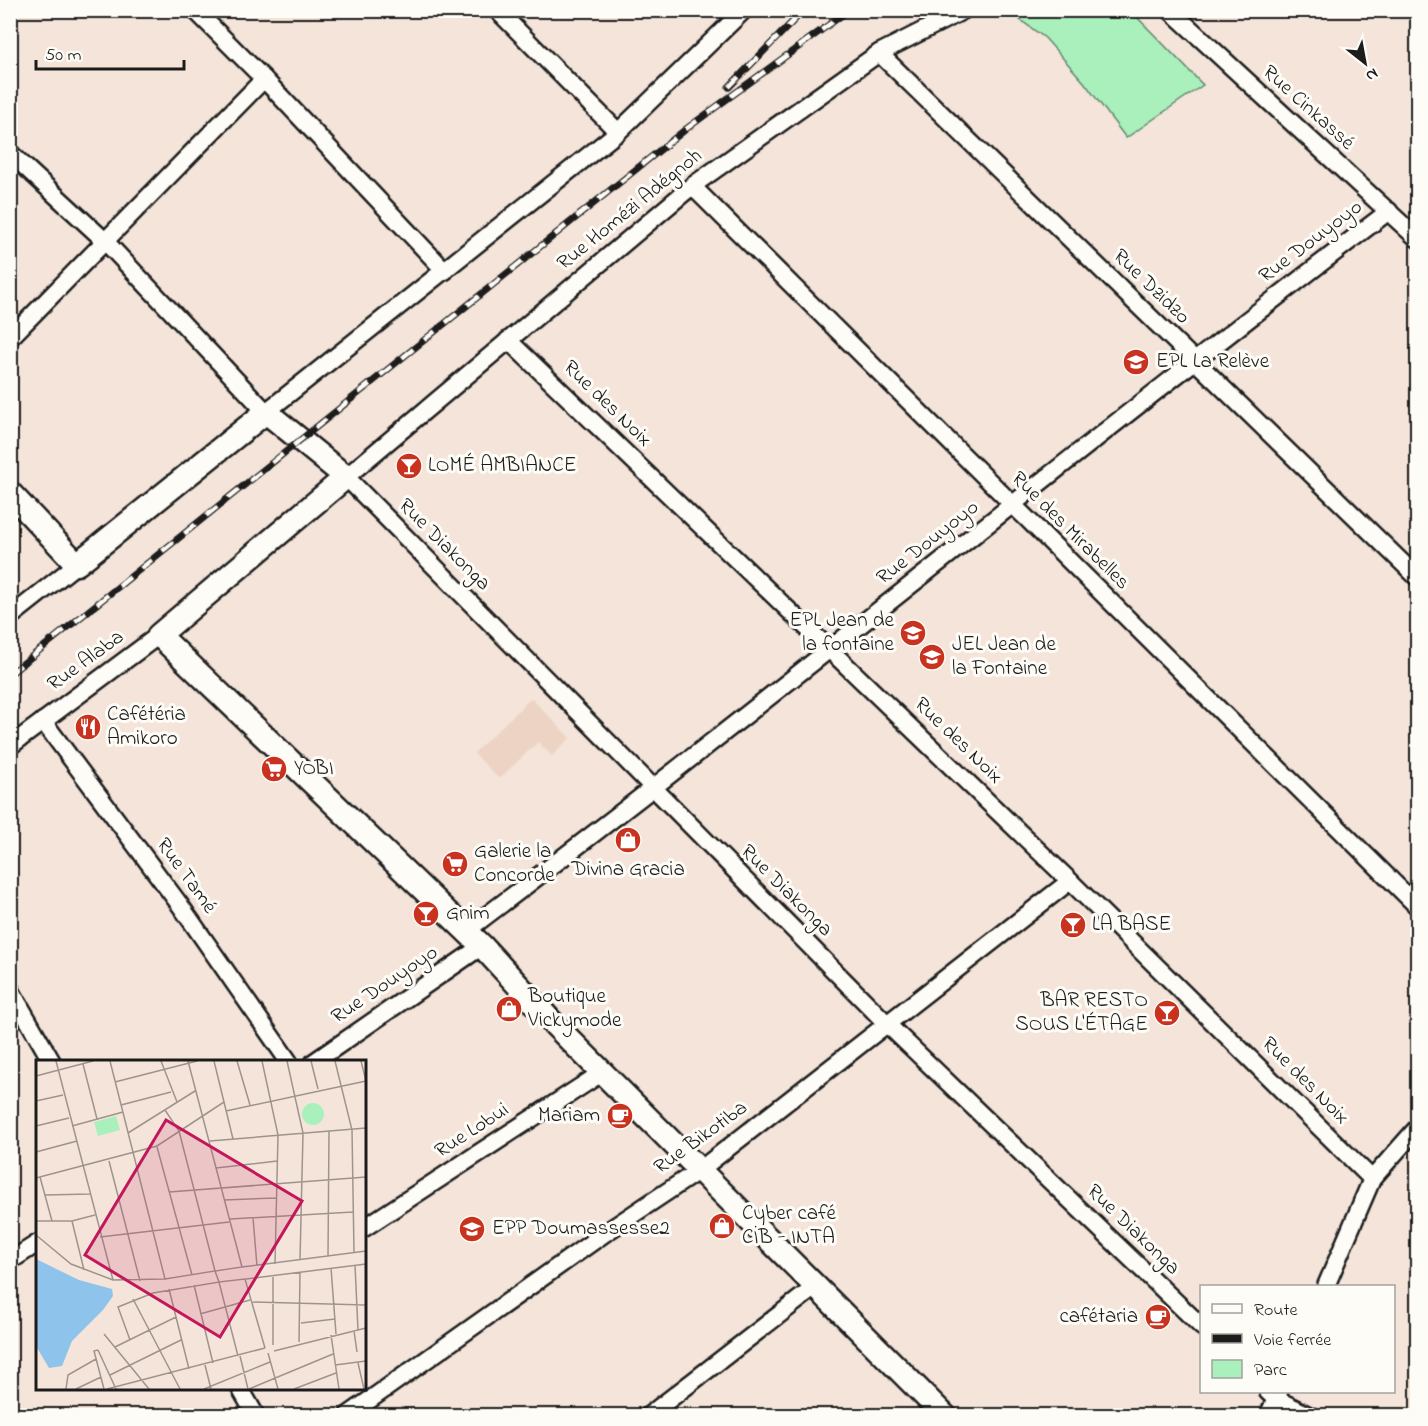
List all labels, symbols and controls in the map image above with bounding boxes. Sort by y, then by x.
scale bar [36,33,184,71]
north arrow [1335,33,1395,93]
text: 50 m [45,43,82,69]
street label: Rue Cinkassé [1255,58,1361,158]
text: N [1361,61,1383,87]
street label: Rue Homézi Adégnoh [551,142,710,280]
street label: Rue Douyoyo [1253,193,1370,293]
street label: Rue Dzidzo [1105,242,1197,332]
school or university icon: EPL La Relève [1121,347,1151,377]
place label: EPL La Relève [1156,347,1270,377]
street label: Rue des Noix [556,354,658,454]
bar icon: LOMÉ AMBIANCE [394,451,424,481]
place label: LOMÉ AMBIANCE [428,451,576,481]
street label: Rue des Mirabelles [1004,465,1136,597]
street label: Rue Diakonga [390,492,497,599]
street label: Rue Douyoyo [870,493,987,594]
place label: EPL Jean de la fontaine [790,606,895,660]
school or university icon: EPL Jean de la fontaine [898,618,928,648]
street label: Rue Alaba [41,623,131,699]
place label: JEL Jean de la Fontaine [952,630,1056,684]
school or university icon: JEL Jean de la Fontaine [917,642,947,672]
street label: Rue des Noix [907,691,1009,791]
place label: Cafétéria Amikoro [107,700,186,754]
restaurant icon: Cafétéria Amikoro [73,712,103,742]
supermarket icon: YOBI [259,754,289,784]
place label: YOBI [294,754,334,784]
shop icon: Divina Gracia [613,825,643,855]
street label: Rue Tamé [148,832,224,921]
place label: Galerie la Concorde [474,837,555,891]
street label: Rue Diakonga [732,838,839,945]
supermarket icon: Galerie la Concorde [440,849,470,879]
place label: Divina Gracia [570,855,685,885]
bar icon: Gnim [411,899,441,929]
place label: Gnim [446,899,490,929]
bar icon: LA BASE [1058,910,1088,940]
place label: LA BASE [1092,910,1171,940]
street label: Rue Douyoyo [326,938,446,1033]
place label: Boutique Vickymode [527,982,622,1038]
place label: BAR RESTO SOUS L'ÉTAGE [1015,986,1148,1040]
shop icon: Boutique Vickymode [494,994,524,1024]
bar icon: BAR RESTO SOUS L'ÉTAGE [1152,998,1182,1028]
street label: Rue des Noix [1254,1030,1356,1132]
inset map [36,1060,366,1390]
street label: Rue Bikotiba [648,1094,754,1182]
street label: Rue Lobui [429,1096,515,1166]
place label: Mariam [538,1101,600,1131]
cafe icon: Mariam [605,1101,635,1131]
street label: Rue Diakonga [1078,1178,1187,1284]
place label: Cyber café CIB - INTA [742,1199,837,1253]
shop icon: Cyber café CIB - INTA [707,1211,737,1241]
school or university icon: EPP Doumassesse2 [457,1214,487,1244]
place label: EPP Doumassesse2 [492,1214,670,1244]
legend [1200,1285,1395,1393]
text: Route [1254,1298,1299,1324]
place label: cafétaria [1059,1302,1138,1332]
cafe icon: cafétaria [1143,1302,1173,1332]
text: Voie ferrée [1253,1328,1332,1354]
text: Parc [1254,1358,1287,1384]

